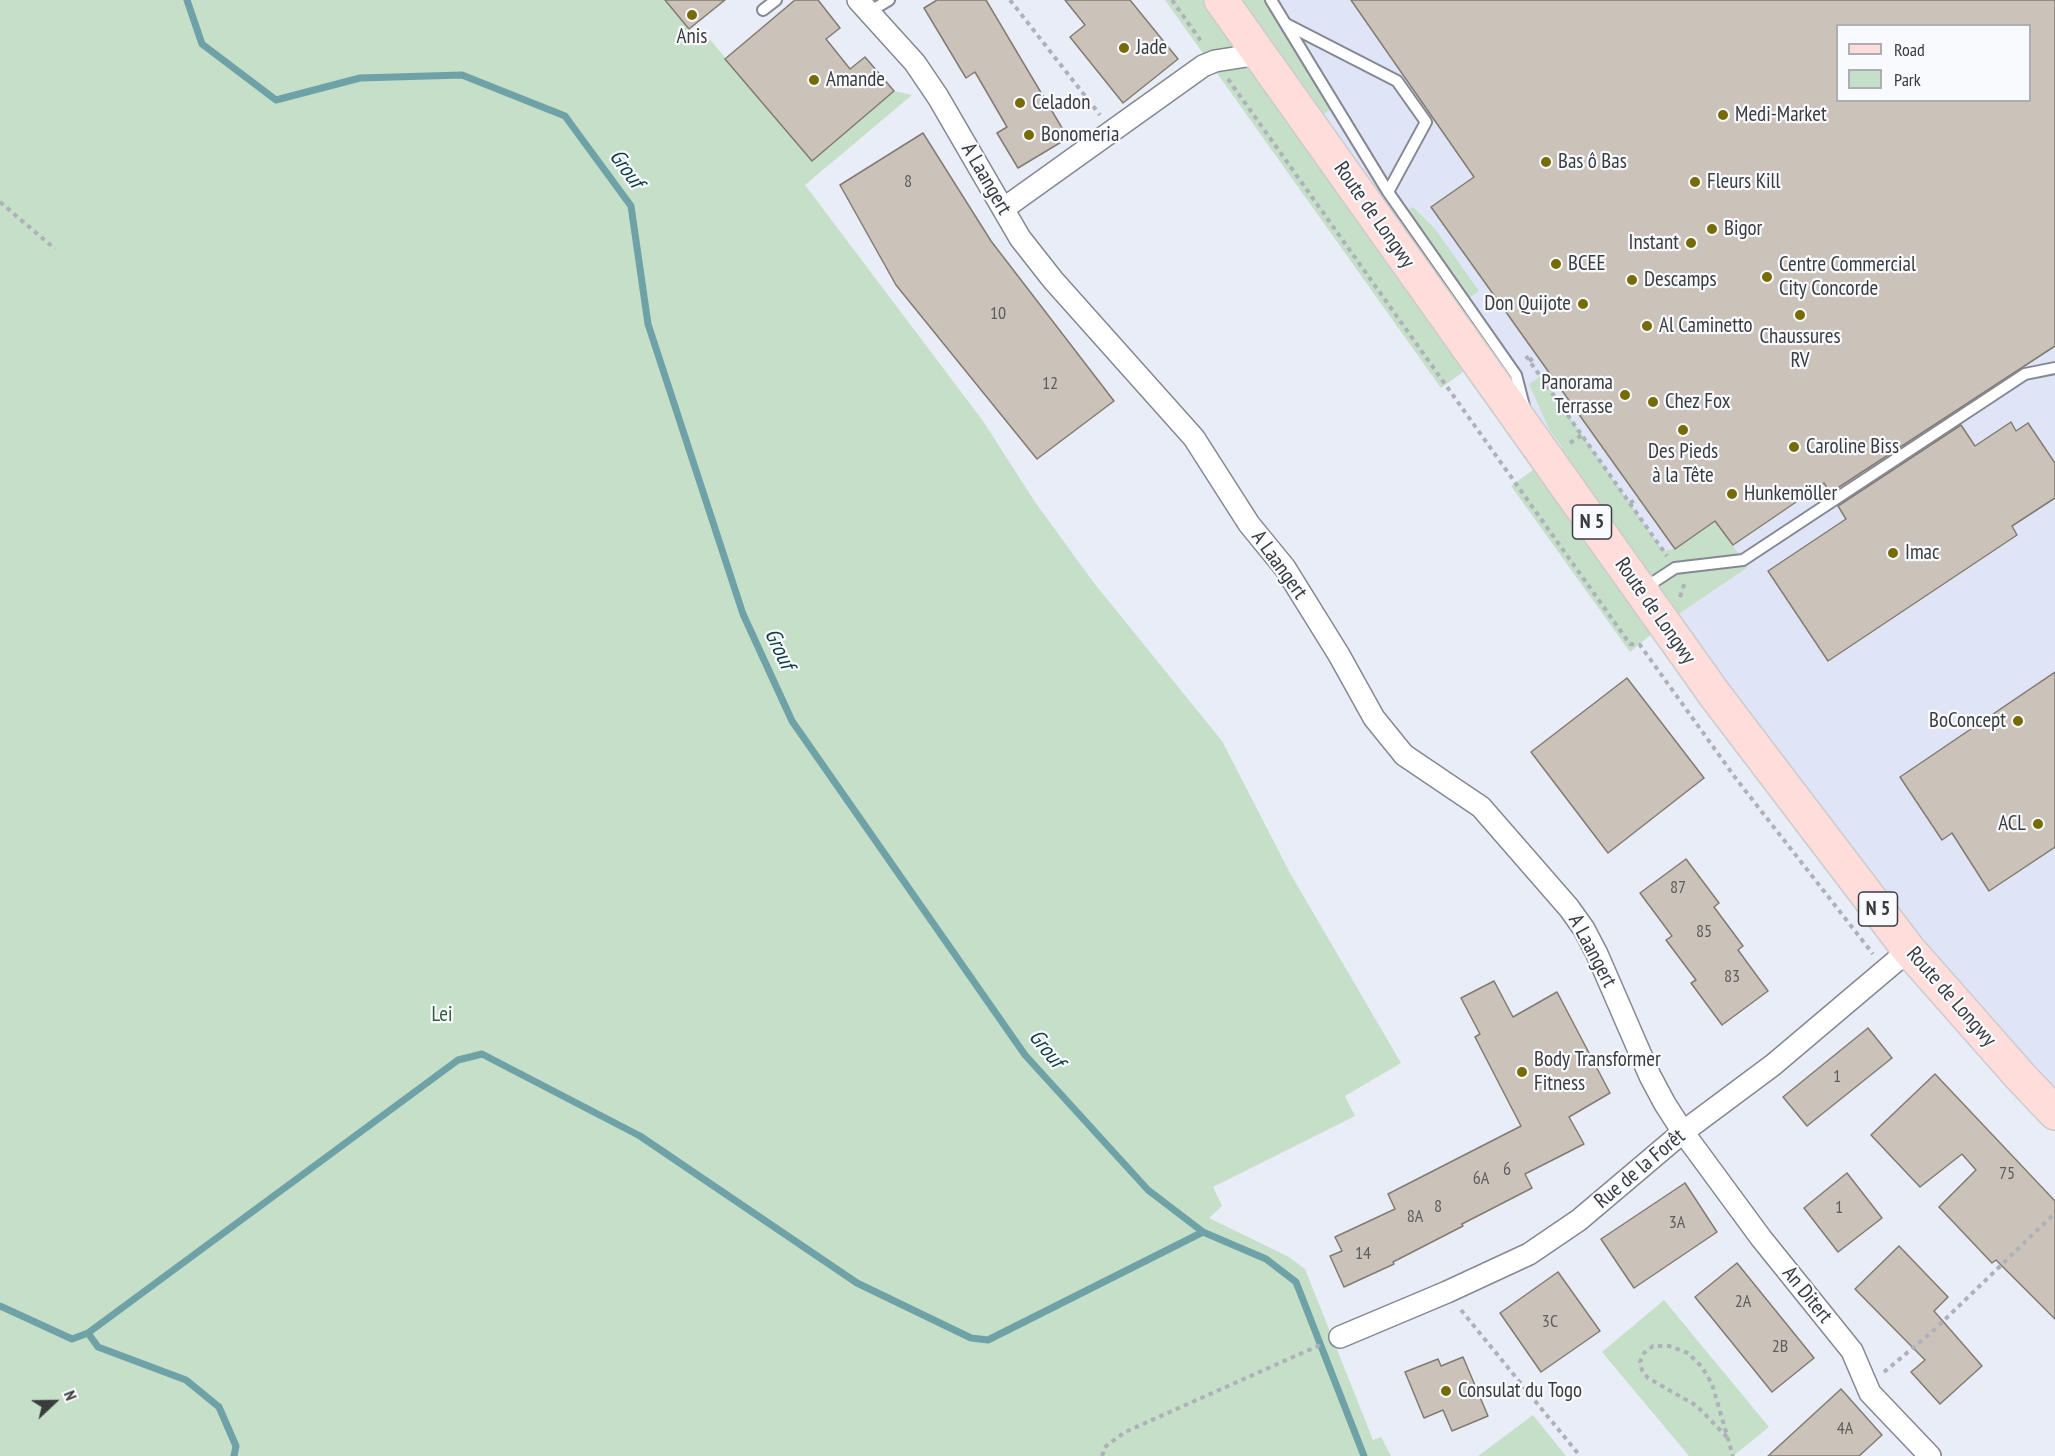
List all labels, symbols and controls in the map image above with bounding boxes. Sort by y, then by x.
marker: Anis [685,8,699,22]
place label: Anis [677,24,707,50]
legend [1836,24,2031,102]
place label: Jade [1136,35,1167,61]
text: Road [1894,38,1925,61]
marker: Jade [1117,41,1131,55]
place label: Amande [826,67,885,93]
text: Park [1894,68,1921,91]
marker: Amande [807,73,821,87]
place label: Celadon [1032,90,1090,116]
marker: Celadon [1013,96,1027,110]
place label: Medi-Market [1735,102,1827,128]
marker: Medi-Market [1716,108,1730,122]
place label: Bonomeria [1041,122,1119,148]
marker: Bonomeria [1022,128,1036,142]
street label: A Laangert [955,139,1017,219]
water label: Grouf [603,144,649,194]
place label: Bas ô Bas [1558,149,1627,175]
marker: Bas ô Bas [1539,155,1553,169]
street label: Route de Longwy [1328,157,1420,273]
place label: Fleurs Kill [1707,169,1780,195]
house number: 8 [904,171,912,193]
marker: Fleurs Kill [1688,175,1702,189]
place label: Bigor [1724,216,1762,242]
marker: Bigor [1705,222,1719,236]
place label: Instant [1629,230,1679,256]
marker: Instant [1684,236,1698,250]
place label: BCEE [1568,251,1606,277]
place label: Centre Commercial City Concorde [1779,252,1916,302]
marker: BCEE [1549,257,1563,271]
place label: Descamps [1644,267,1717,293]
marker: Centre Commercial City Concorde [1760,270,1774,284]
marker: Descamps [1625,273,1639,287]
place label: Don Quijote [1484,291,1571,317]
marker: Don Quijote [1576,297,1590,311]
house number: 10 [990,303,1006,325]
marker: Chaussures RV [1793,308,1807,322]
place label: Al Caminetto [1659,313,1753,339]
marker: Al Caminetto [1640,319,1654,333]
place label: Chaussures RV [1759,324,1841,374]
place label: Panorama Terrasse [1541,370,1613,420]
house number: 12 [1042,373,1058,395]
marker: Panorama Terrasse [1618,388,1632,402]
place label: Chez Fox [1665,389,1730,415]
marker: Chez Fox [1646,395,1660,409]
marker: Des Pieds à la Tête [1676,423,1690,437]
place label: Caroline Biss [1806,434,1899,460]
place label: Des Pieds à la Tête [1648,439,1718,489]
marker: Caroline Biss [1787,440,1801,454]
place label: Hunkemöller [1744,481,1837,507]
marker: Hunkemöller [1725,487,1739,501]
road number: N 5 [1572,505,1612,539]
street label: A Laangert [1246,526,1312,604]
place label: Imac [1905,540,1939,566]
marker: Imac [1886,546,1900,560]
street label: Route de Longwy [1609,553,1701,669]
water label: Grouf [758,625,800,673]
place label: BoConcept [1929,708,2006,734]
marker: BoConcept [2011,714,2025,728]
place label: ACL [1998,811,2026,837]
marker: ACL [2031,817,2045,831]
house number: 87 [1670,877,1686,899]
road number: N 5 [1858,892,1898,926]
street label: A Laangert [1562,910,1622,992]
house number: 85 [1696,921,1712,943]
street label: Route de Longwy [1901,942,2001,1052]
house number: 83 [1724,966,1740,988]
park label: Lei [431,1002,453,1028]
water label: Grouf [1023,1025,1069,1073]
place label: Body Transformer Fitness [1534,1047,1661,1097]
marker: Body Transformer Fitness [1515,1065,1529,1079]
house number: 1 [1833,1066,1841,1088]
street label: Rue de la Forêt [1590,1124,1690,1214]
house number: 6 [1503,1159,1511,1181]
house number: 75 [1999,1163,2015,1185]
house number: 6A [1473,1168,1489,1190]
house number: 8 [1434,1196,1442,1218]
house number: 1 [1835,1197,1843,1219]
house number: 8A [1407,1206,1423,1228]
house number: 3A [1669,1212,1685,1234]
house number: 14 [1355,1243,1371,1265]
street label: An Ditert [1777,1262,1837,1328]
house number: 2A [1735,1291,1751,1313]
house number: 3C [1542,1311,1558,1333]
house number: 2B [1772,1336,1788,1358]
north arrow [24,1372,84,1432]
place label: Consulat du Togo [1458,1378,1582,1404]
marker: Consulat du Togo [1439,1384,1453,1398]
text: N [60,1387,82,1403]
house number: 4A [1837,1418,1853,1440]

